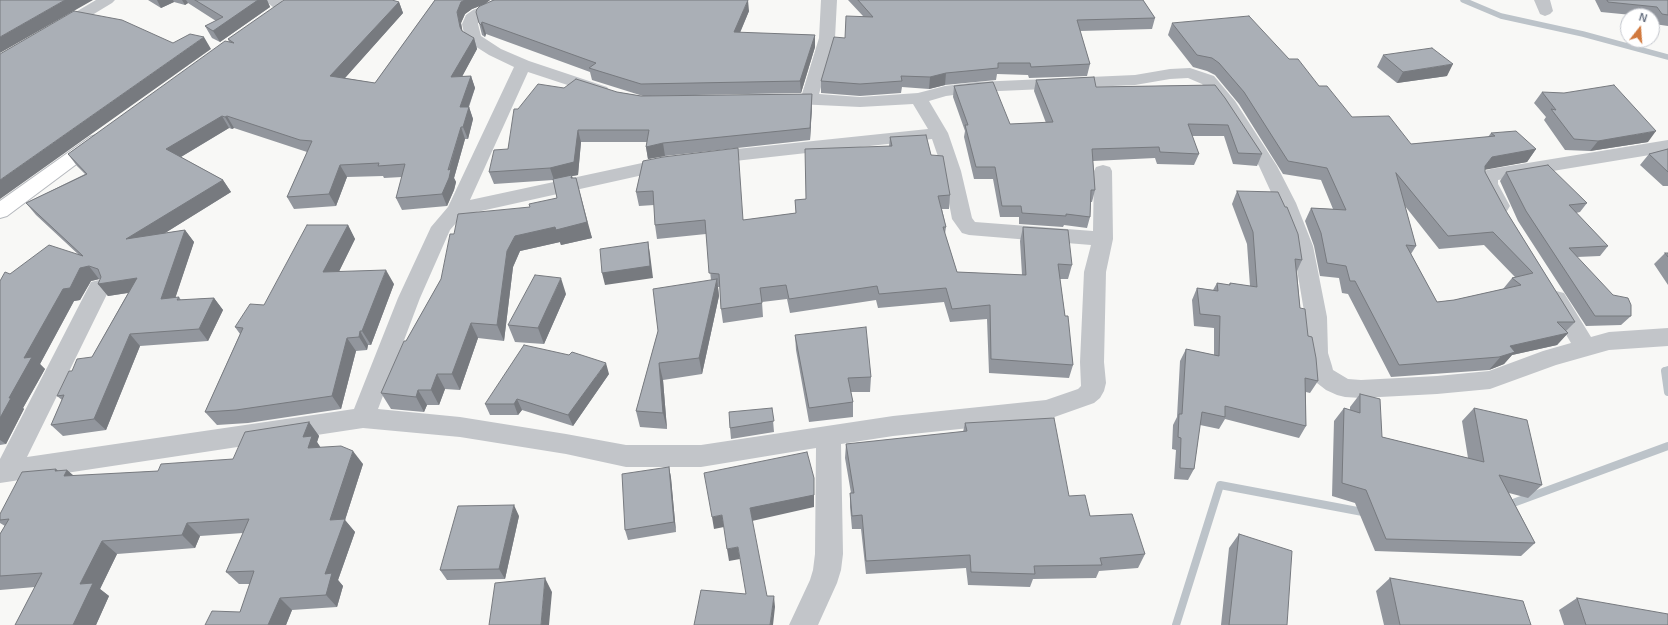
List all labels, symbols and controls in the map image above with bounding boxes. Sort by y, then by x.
north arrow [1620,8,1660,48]
text: N [1638,11,1649,24]

